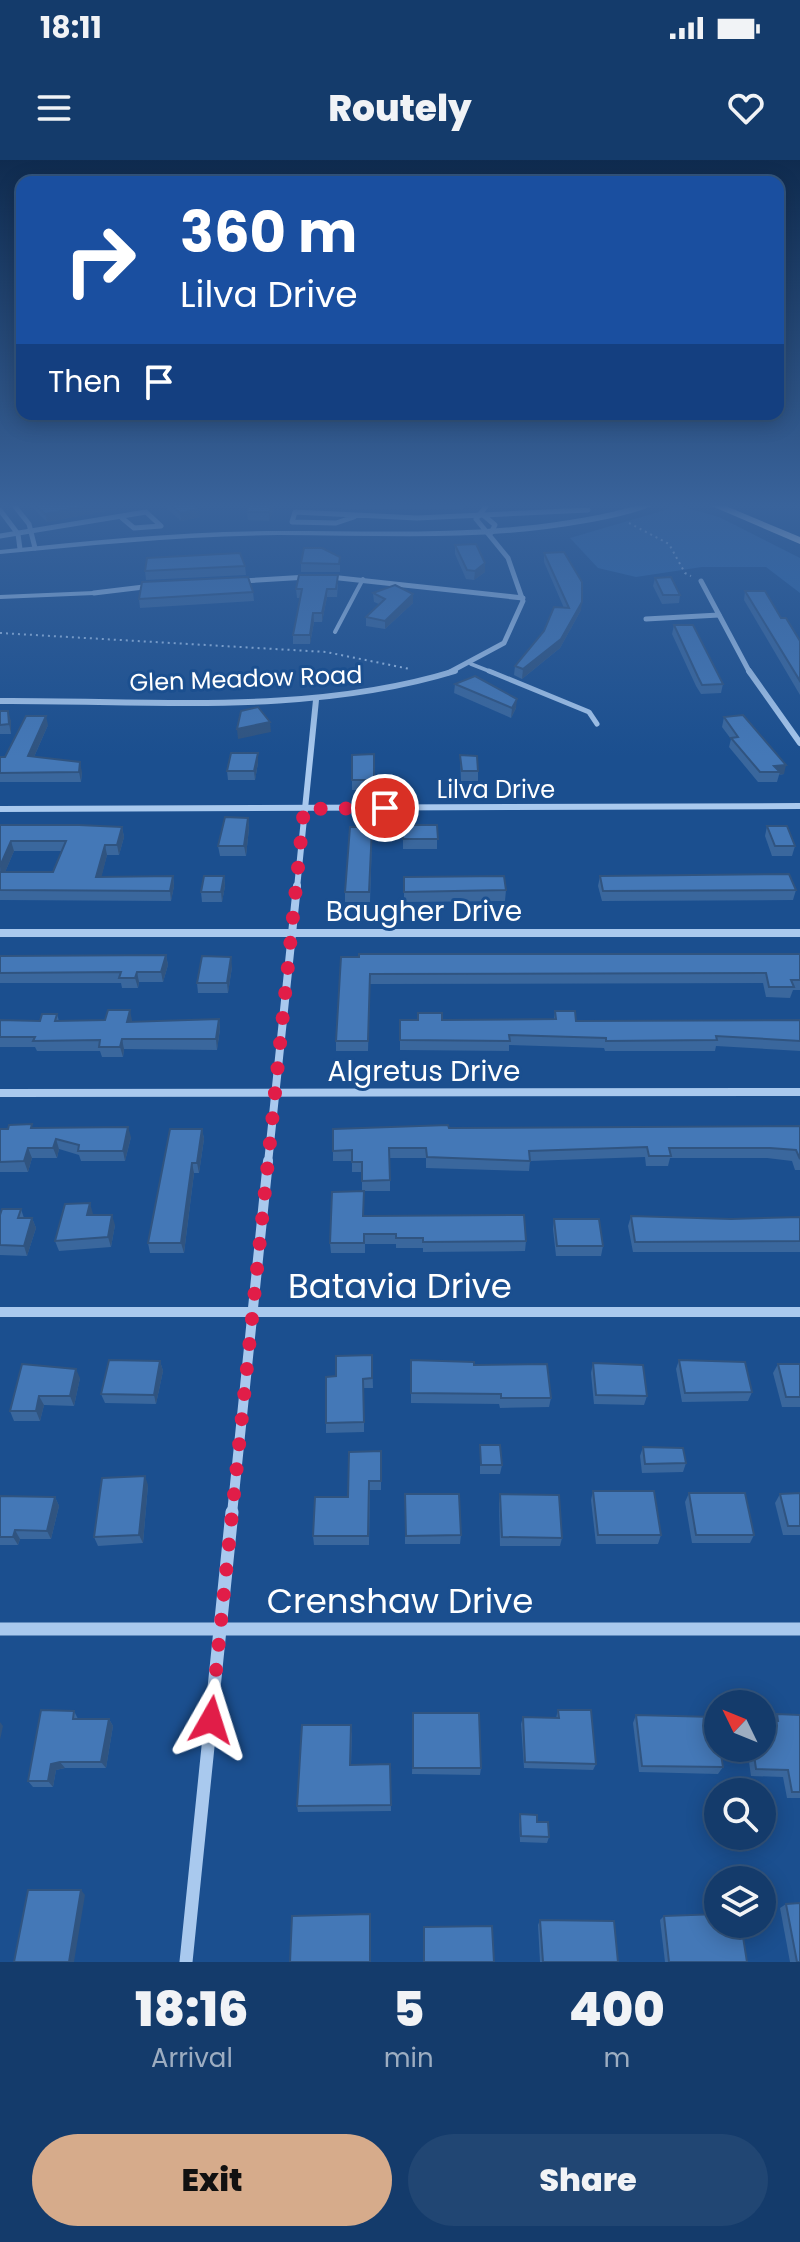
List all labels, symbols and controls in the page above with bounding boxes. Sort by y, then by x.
text: 18:11 [40,6,102,49]
text: Routely [328,83,472,134]
icon: menu [32,86,76,130]
icon: heart [724,86,768,130]
text: 360 m [180,193,357,272]
icon: right [48,208,152,312]
text: Lilva Drive [180,269,358,320]
text: Then [48,360,121,403]
icon: arrive [137,360,181,404]
street label: Glen Meadow Road [129,658,363,699]
street label: Lilva Drive [437,773,555,806]
pin [351,774,419,842]
icon: arrive [363,786,407,830]
street label: Baugher Drive [326,892,522,931]
street label: Algretus Drive [328,1052,520,1091]
street label: Batavia Drive [288,1262,512,1310]
street label: Crenshaw Drive [267,1577,533,1625]
position arrow [169,1678,253,1762]
north arrow [704,1690,776,1762]
map controls [704,1690,776,1938]
button: search [704,1778,776,1850]
button: layers [704,1866,776,1938]
text: 18:16 [135,1976,249,2043]
text: 5 [393,1976,424,2043]
text: 400 [569,1976,665,2043]
text: Arrival [151,2040,233,2076]
text: min [384,2040,434,2076]
text: m [603,2040,630,2076]
button: Exit [32,2134,392,2226]
button: Share [408,2134,768,2226]

